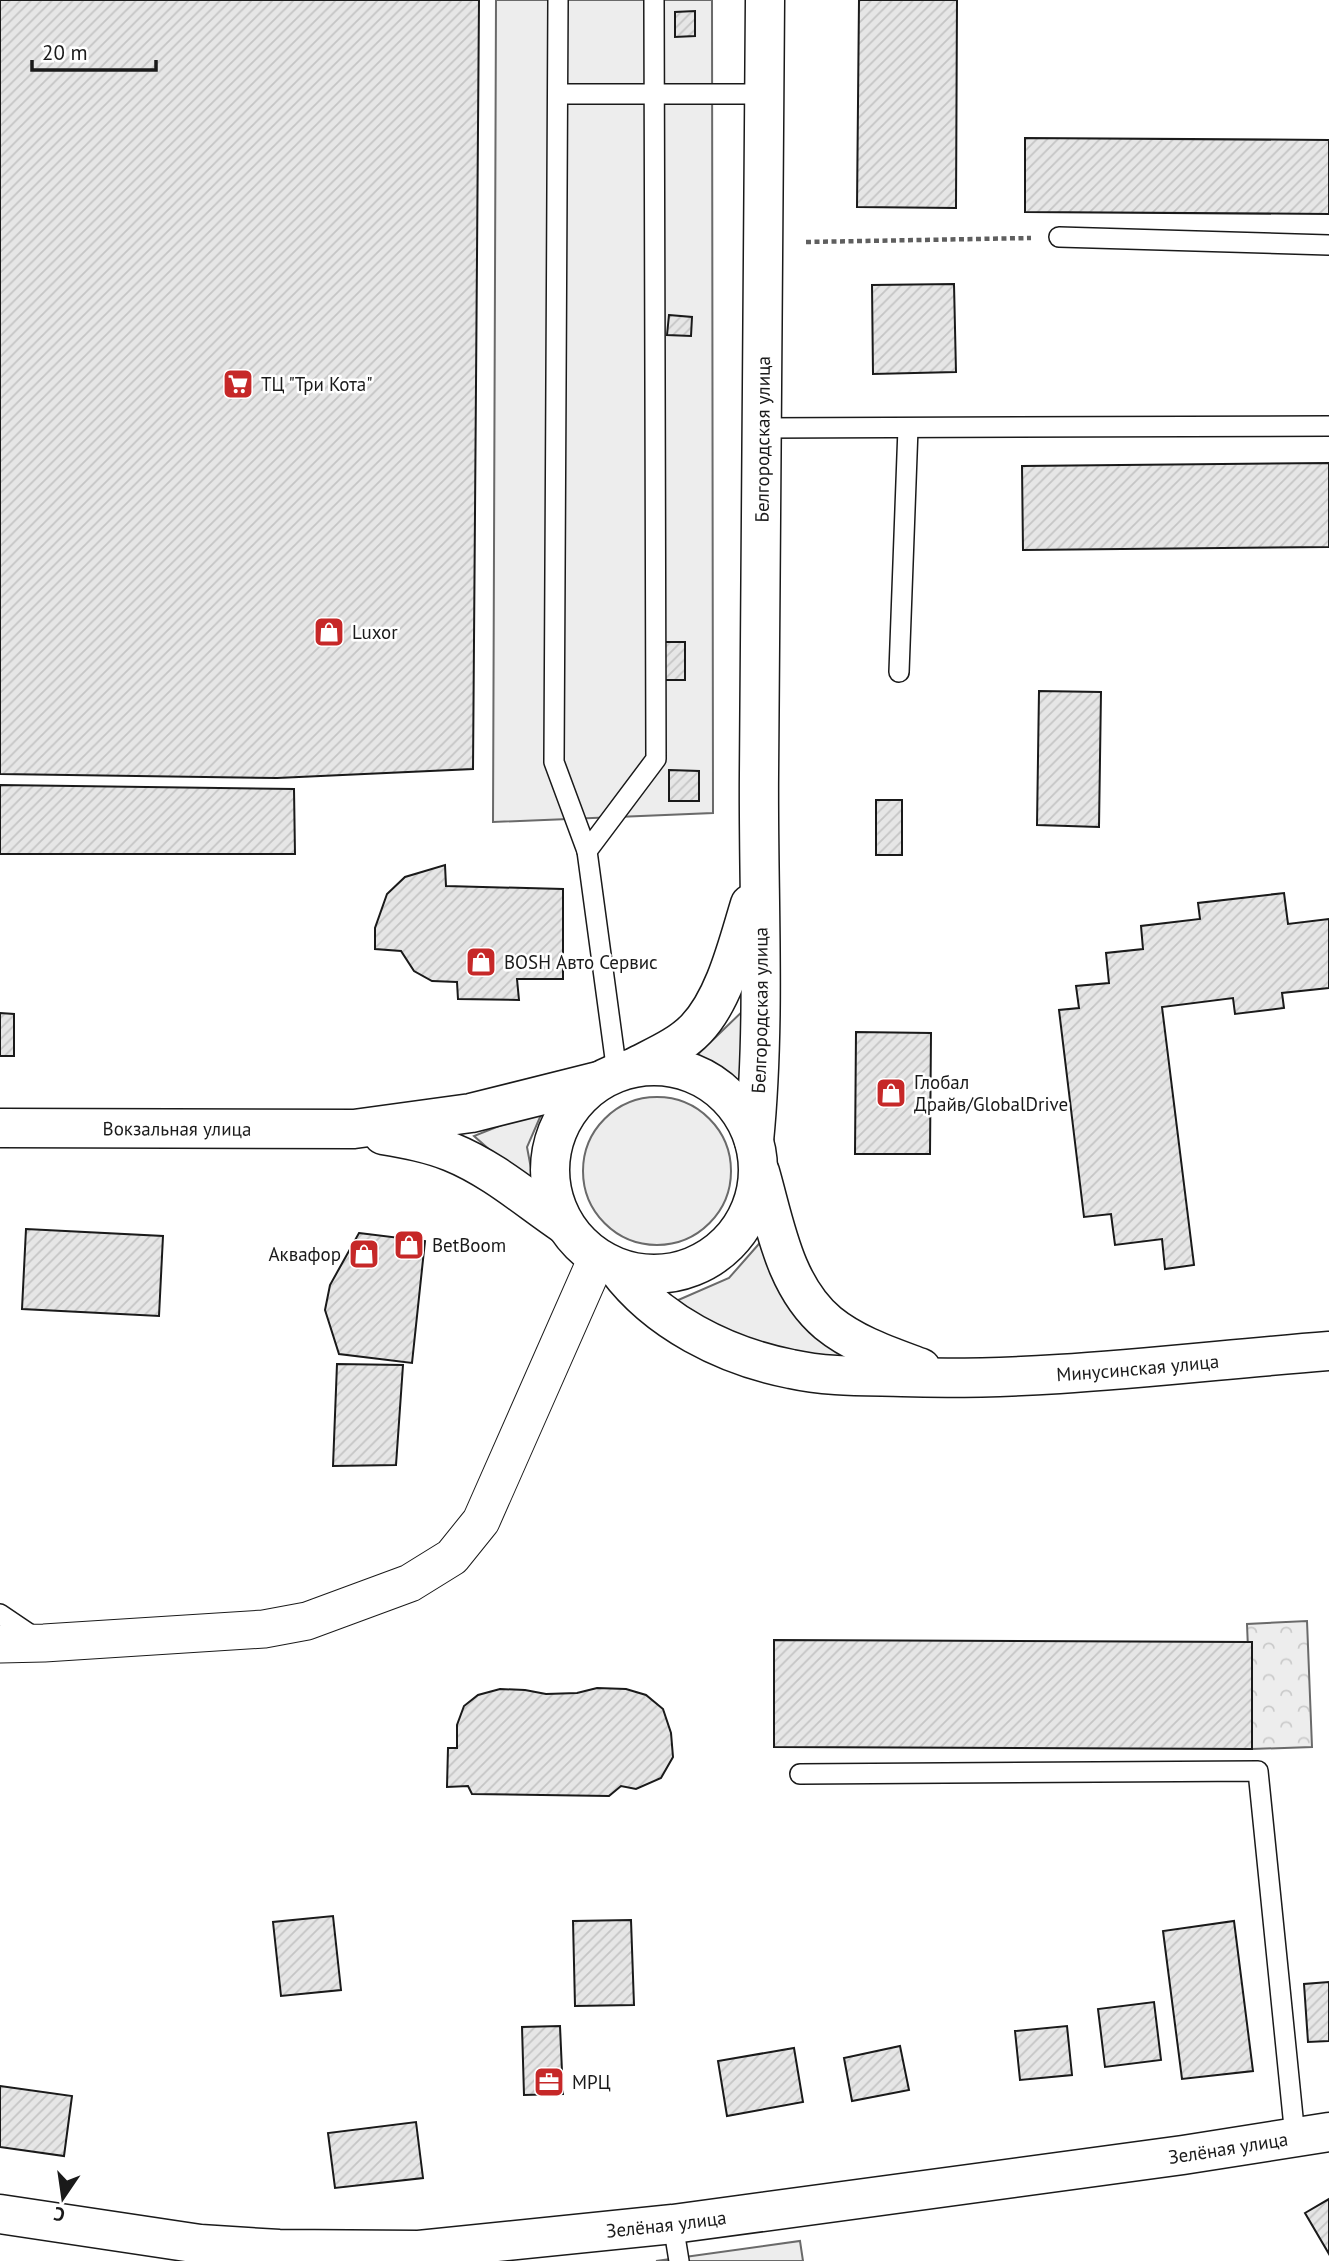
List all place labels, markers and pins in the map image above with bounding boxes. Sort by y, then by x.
supermarket icon: ТЦ "Три Кота" [221,367,255,401]
place label: ТЦ "Три Кота" [261,372,373,396]
shop icon: Luxor [312,615,346,649]
place label: Luxor [352,620,398,644]
shop icon: BOSH Авто Сервис [464,945,498,979]
place label: BOSH Авто Сервис [504,950,658,974]
place label: Глобал Драйв/GlobalDrive [914,1070,1068,1116]
shop icon: Глобал Драйв/GlobalDrive [874,1076,908,1110]
shop icon: BetBoom [392,1228,426,1262]
place label: BetBoom [432,1233,506,1257]
shop icon: Аквафор [347,1237,381,1271]
place label: Аквафор [269,1242,341,1266]
office icon: МРЦ [532,2065,566,2099]
place label: МРЦ [572,2070,611,2094]

